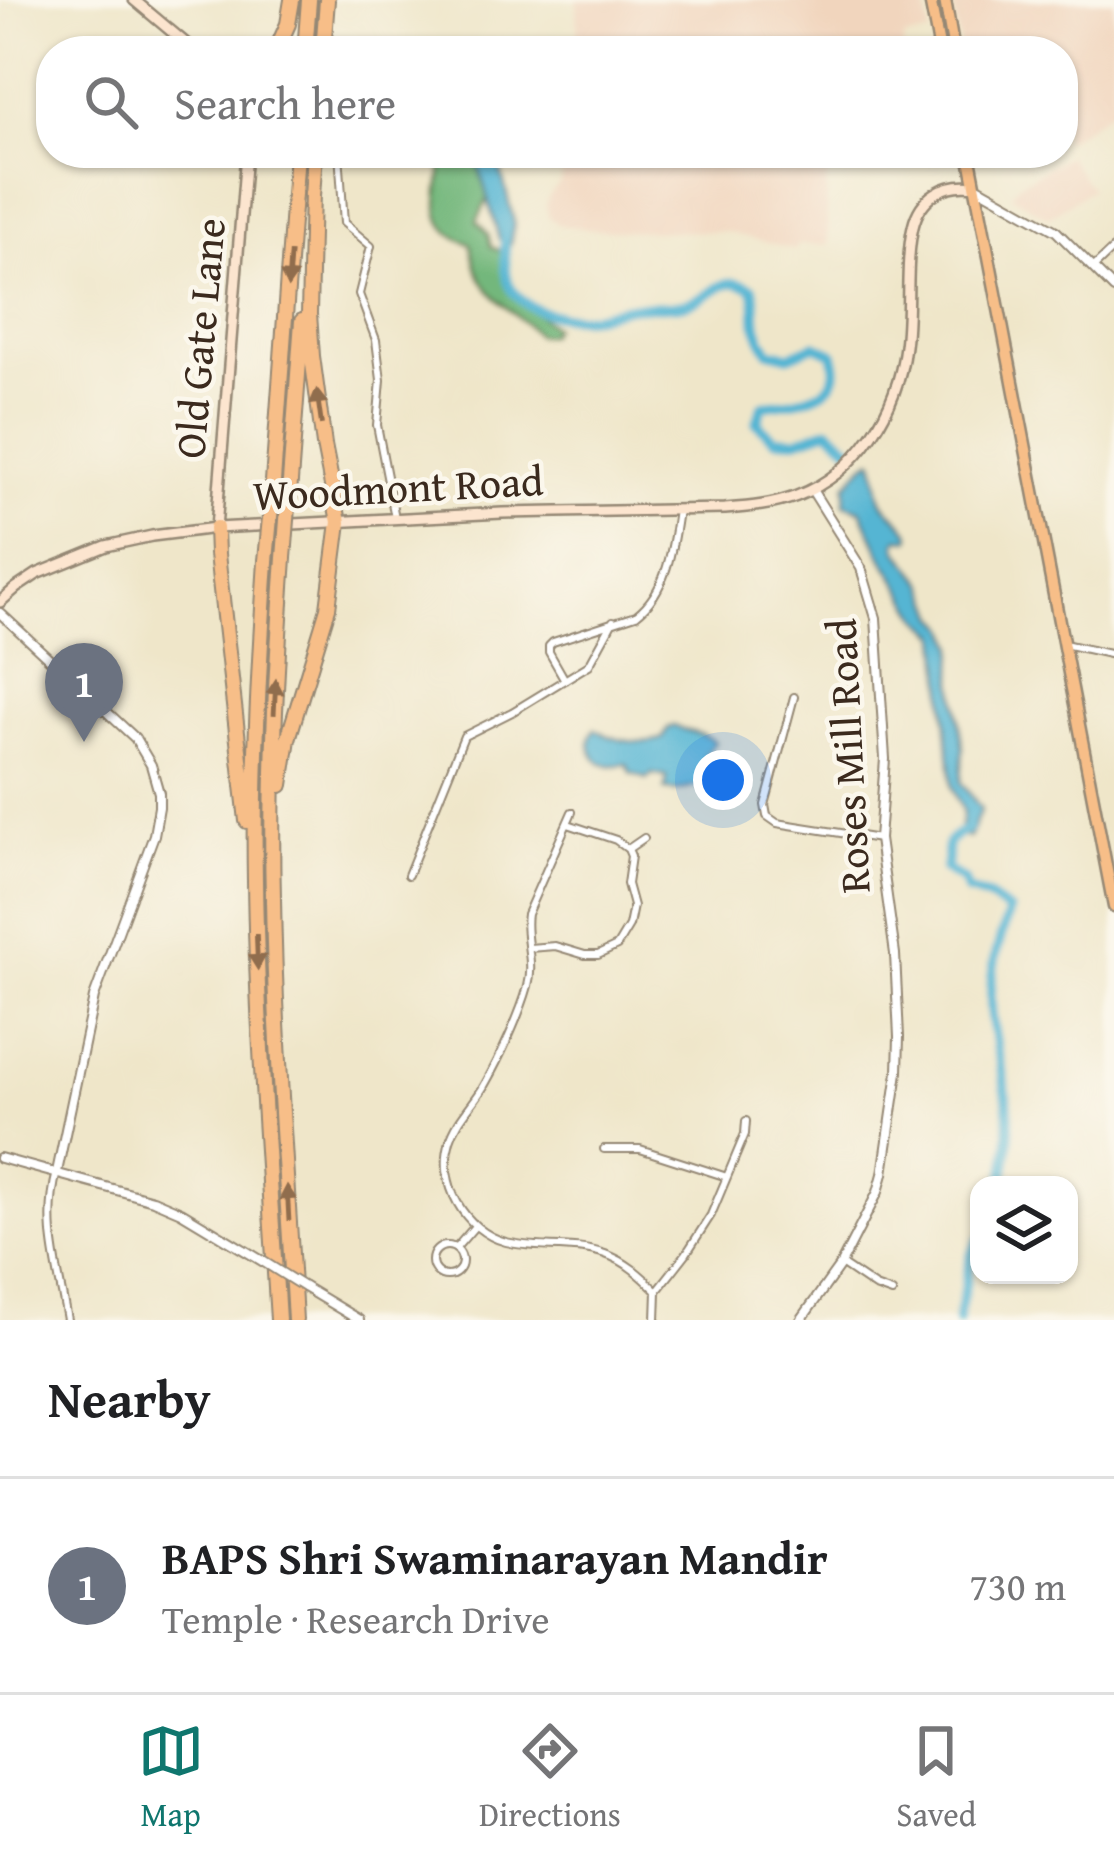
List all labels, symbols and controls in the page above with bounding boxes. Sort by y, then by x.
search box [36,36,1078,168]
icon: search [78,69,144,135]
text: Search here [174,70,396,135]
street label: Old Gate Lane [158,215,240,461]
one-way arrow [279,252,298,289]
one-way arrow [309,388,328,426]
street label: Woodmont Road [251,449,545,525]
street label: Roses Mill Road [809,617,885,895]
pin: 1 [45,643,123,742]
one-way arrow [266,677,285,715]
your location [693,750,753,810]
one-way arrow [248,934,267,972]
map controls [970,1176,1078,1284]
button: layers [970,1176,1078,1284]
one-way arrow [279,1184,298,1221]
text: Nearby [48,1361,211,1436]
text: BAPS Shri Swaminarayan Mandir [162,1525,828,1590]
text: 1 [77,1557,97,1614]
text: 730 m [969,1557,1066,1614]
text: Temple · Research Drive [162,1590,550,1647]
tab: Map [138,1718,204,1838]
tab: Directions [479,1718,621,1838]
tab: Saved [896,1718,976,1838]

